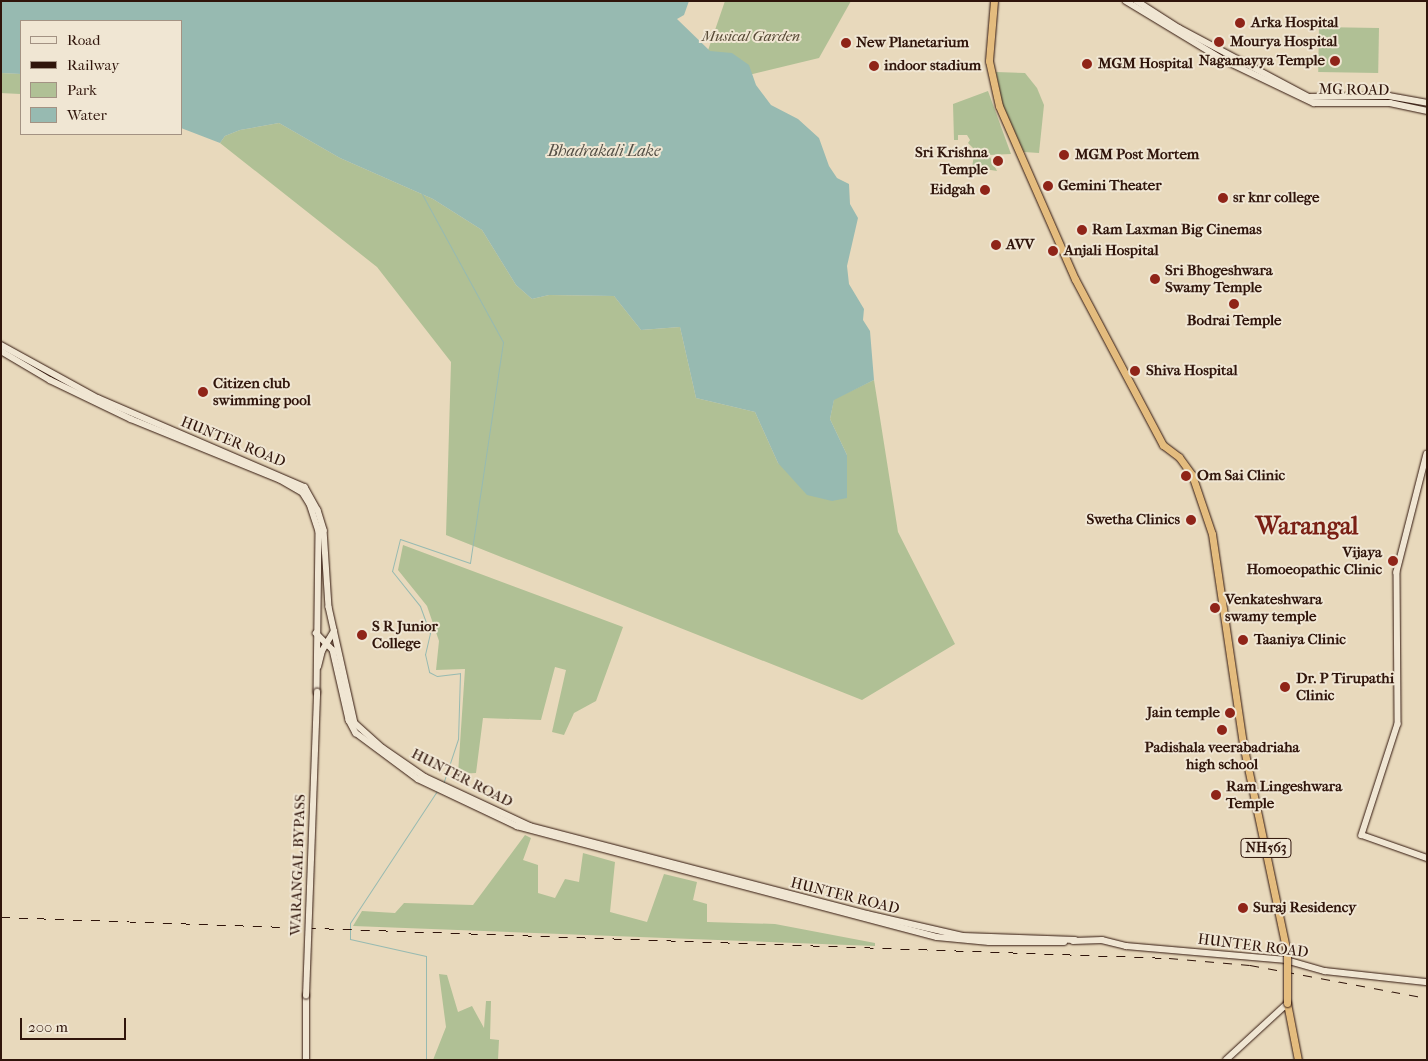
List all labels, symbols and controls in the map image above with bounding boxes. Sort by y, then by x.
place label: Arka Hospital [1251,14,1338,32]
marker: Arka Hospital [1233,16,1247,30]
legend [20,20,182,135]
park label: Musical Garden [702,28,800,46]
text: Road [67,31,100,49]
place label: Mourya Hospital [1230,33,1337,51]
place label: New Planetarium [856,34,969,52]
marker: Mourya Hospital [1212,35,1226,49]
marker: New Planetarium [840,37,852,49]
place label: Nagamayya Temple [1199,52,1325,70]
place label: MGM Hospital [1098,55,1193,73]
marker: Nagamayya Temple [1329,55,1341,67]
text: Railway [67,56,119,74]
place label: indoor stadium [884,57,981,75]
marker: MGM Hospital [1080,57,1094,71]
marker: indoor stadium [868,60,880,72]
street label: MG ROAD [1319,80,1389,100]
text: Park [67,81,97,99]
text: Water [67,106,107,124]
water label: Bhadrakali Lake [548,141,660,161]
place label: Sri Krishna Temple [915,143,988,178]
place label: MGM Post Mortem [1075,146,1199,164]
marker: MGM Post Mortem [1057,148,1071,162]
marker: Sri Krishna Temple [992,155,1004,167]
place label: Gemini Theater [1058,177,1162,195]
marker: Gemini Theater [1042,180,1054,192]
place label: Eidgah [930,181,975,199]
marker: Eidgah [979,184,991,196]
place label: sr knr college [1233,189,1319,207]
marker: sr knr college [1217,192,1229,204]
place label: Ram Laxman Big Cinemas [1092,221,1262,239]
marker: Ram Laxman Big Cinemas [1076,224,1088,236]
place label: AVV [1006,236,1034,254]
marker: AVV [990,239,1002,251]
place label: Anjali Hospital [1064,242,1159,260]
marker: Anjali Hospital [1046,244,1060,258]
place label: Sri Bhogeshwara Swamy Temple [1165,261,1273,296]
marker: Sri Bhogeshwara Swamy Temple [1149,273,1161,285]
marker: Bodrai Temple [1228,298,1240,310]
place label: Bodrai Temple [1187,312,1281,330]
place label: Shiva Hospital [1146,362,1238,380]
marker: Shiva Hospital [1128,364,1142,378]
place label: Citizen club swimming pool [213,374,311,409]
marker: Citizen club swimming pool [197,386,209,398]
street label: HUNTER ROAD [178,413,288,471]
place label: Om Sai Clinic [1197,467,1285,485]
marker: Om Sai Clinic [1179,469,1193,483]
place label: Swetha Clinics [1086,511,1180,529]
district label: Warangal [1256,511,1358,541]
marker: Swetha Clinics [1184,513,1198,527]
place label: Vijaya Homoeopathic Clinic [1246,543,1382,578]
marker: Vijaya Homoeopathic Clinic [1386,554,1400,568]
place label: Venkateshwara swamy temple [1225,590,1322,625]
marker: Venkateshwara swamy temple [1209,602,1221,614]
place label: S R Junior College [372,617,438,652]
marker: S R Junior College [356,629,368,641]
place label: Taaniya Clinic [1254,631,1346,649]
marker: Taaniya Clinic [1236,633,1250,647]
place label: Dr. P Tirupathi Clinic [1296,669,1394,704]
marker: Dr. P Tirupathi Clinic [1278,680,1292,694]
place label: Jain temple [1147,704,1220,722]
marker: Jain temple [1224,707,1236,719]
marker: Padishala veerabadriaha high school [1216,724,1228,736]
place label: Padishala veerabadriaha high school [1144,738,1300,773]
street label: HUNTER ROAD [408,745,516,811]
place label: Ram Lingeshwara Temple [1226,777,1342,812]
marker: Ram Lingeshwara Temple [1210,789,1222,801]
street label: WARANGAL BYPASS [287,794,309,936]
road number: NH563 [1240,836,1292,860]
street label: HUNTER ROAD [789,874,901,918]
place label: Suraj Residency [1253,899,1356,917]
marker: Suraj Residency [1237,902,1249,914]
street label: HUNTER ROAD [1197,930,1309,962]
scale bar [22,1008,129,1040]
text: 200 m [28,1018,68,1036]

